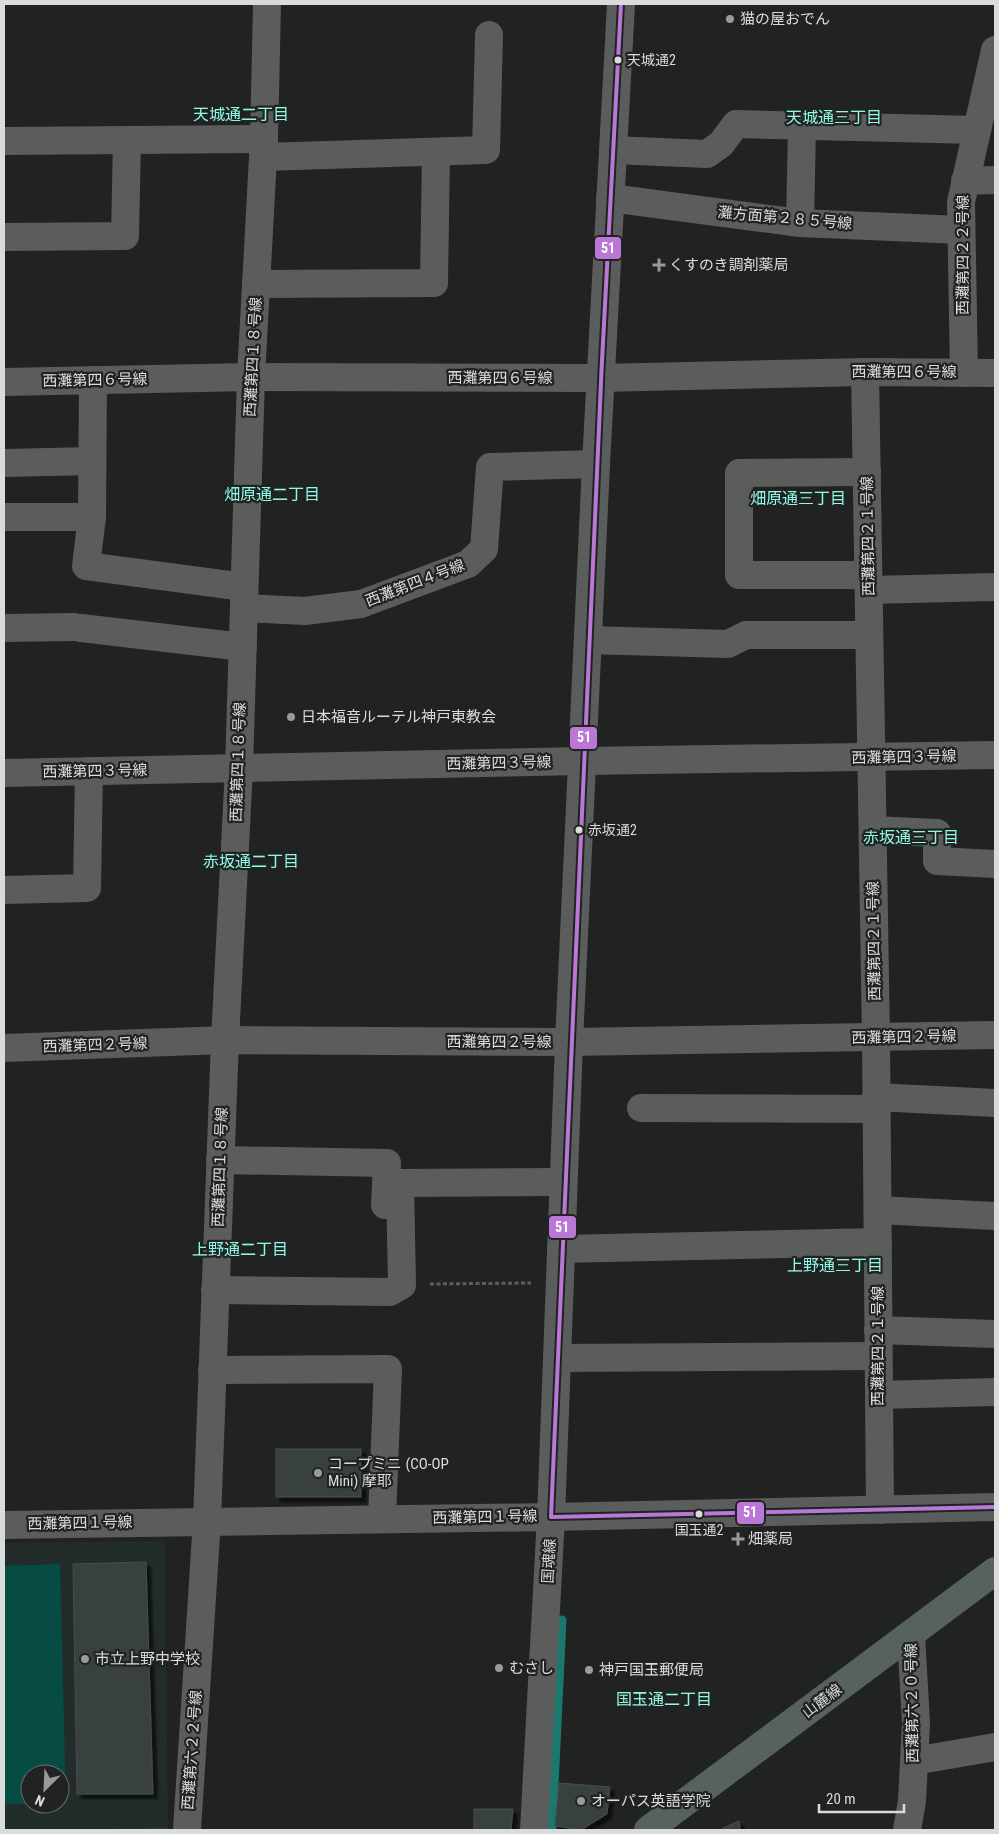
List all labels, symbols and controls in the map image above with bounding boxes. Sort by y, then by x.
place label: 猫の屋おでん [740,10,830,28]
marker: 猫の屋おでん [724,13,736,25]
place label: 天城通2 [627,52,676,68]
marker: 天城通2 [613,55,623,65]
district label: 天城通二丁目 [193,105,289,124]
district label: 天城通三丁目 [786,108,882,127]
street label: 西灘第四２２号線 [954,195,972,315]
street label: 灘方面第２８５号線 [717,203,853,233]
line badge: 51 [594,236,622,260]
text: 51 [601,240,615,256]
place label: くすのき調剤薬局 [669,256,789,274]
marker: くすのき調剤薬局 [653,259,665,271]
street label: 西灘第四１８号線 [241,297,265,417]
street label: 西灘第四６号線 [851,363,957,381]
street label: 西灘第四６号線 [447,369,553,387]
street label: 西灘第四６号線 [42,370,148,390]
street label: 西灘第四２１号線 [858,476,878,596]
district label: 畑原通二丁目 [224,485,320,504]
district label: 畑原通三丁目 [750,489,846,508]
street label: 西灘第四４号線 [363,556,467,610]
street label: 西灘第四１８号線 [227,702,249,822]
place label: 日本福音ルーテル神戸東教会 [301,708,496,726]
marker: 日本福音ルーテル神戸東教会 [285,711,297,723]
line badge: 51 [569,726,598,750]
text: 51 [577,729,591,745]
street label: 西灘第四３号線 [851,747,957,767]
street label: 西灘第四３号線 [446,753,552,773]
street label: 西灘第四３号線 [42,761,148,781]
place label: 赤坂通2 [588,822,637,838]
marker: 赤坂通2 [574,825,584,835]
district label: 赤坂通三丁目 [863,828,959,847]
district label: 赤坂通二丁目 [203,852,299,871]
street label: 西灘第四２１号線 [864,881,884,1001]
street label: 西灘第四２号線 [851,1027,957,1047]
street label: 西灘第四２号線 [446,1033,552,1051]
street label: 西灘第四２号線 [42,1034,148,1056]
street label: 西灘第四１８号線 [209,1107,231,1227]
line badge: 51 [548,1215,577,1239]
text: 51 [555,1219,569,1235]
district label: 上野通二丁目 [192,1240,288,1259]
district label: 上野通三丁目 [787,1256,883,1275]
street label: 西灘第四２１号線 [869,1286,887,1406]
place label: コープミニ (CO-OP Mini) 摩耶 [328,1455,449,1490]
marker: コープミニ (CO-OP Mini) 摩耶 [312,1467,324,1479]
line badge: 51 [736,1501,765,1525]
text: 51 [743,1504,757,1520]
street label: 西灘第四１号線 [432,1507,538,1527]
marker: 国玉通2 [694,1509,704,1519]
street label: 西灘第四１号線 [27,1513,133,1533]
place label: 国玉通2 [675,1522,724,1538]
place label: 畑薬局 [748,1530,793,1548]
marker: 畑薬局 [732,1533,744,1545]
street label: 国魂線 [539,1538,559,1584]
street label: 西灘第六２０号線 [902,1643,922,1763]
place label: 市立上野中学校 [95,1650,200,1668]
marker: 市立上野中学校 [79,1653,91,1665]
place label: むさし [509,1659,554,1677]
place label: 神戸国玉郵便局 [599,1661,704,1679]
marker: むさし [493,1662,505,1674]
marker: 神戸国玉郵便局 [583,1664,595,1676]
street label: 山麓線 [799,1680,845,1722]
street label: 西灘第六２２号線 [179,1690,205,1810]
district label: 国玉通二丁目 [616,1690,712,1709]
north arrow [20,1764,70,1814]
scale bar [819,1782,904,1814]
text: 20 m [826,1790,856,1808]
text: N [33,1792,47,1810]
place label: オーパス英語学院 [591,1792,711,1810]
marker: オーパス英語学院 [575,1795,587,1807]

